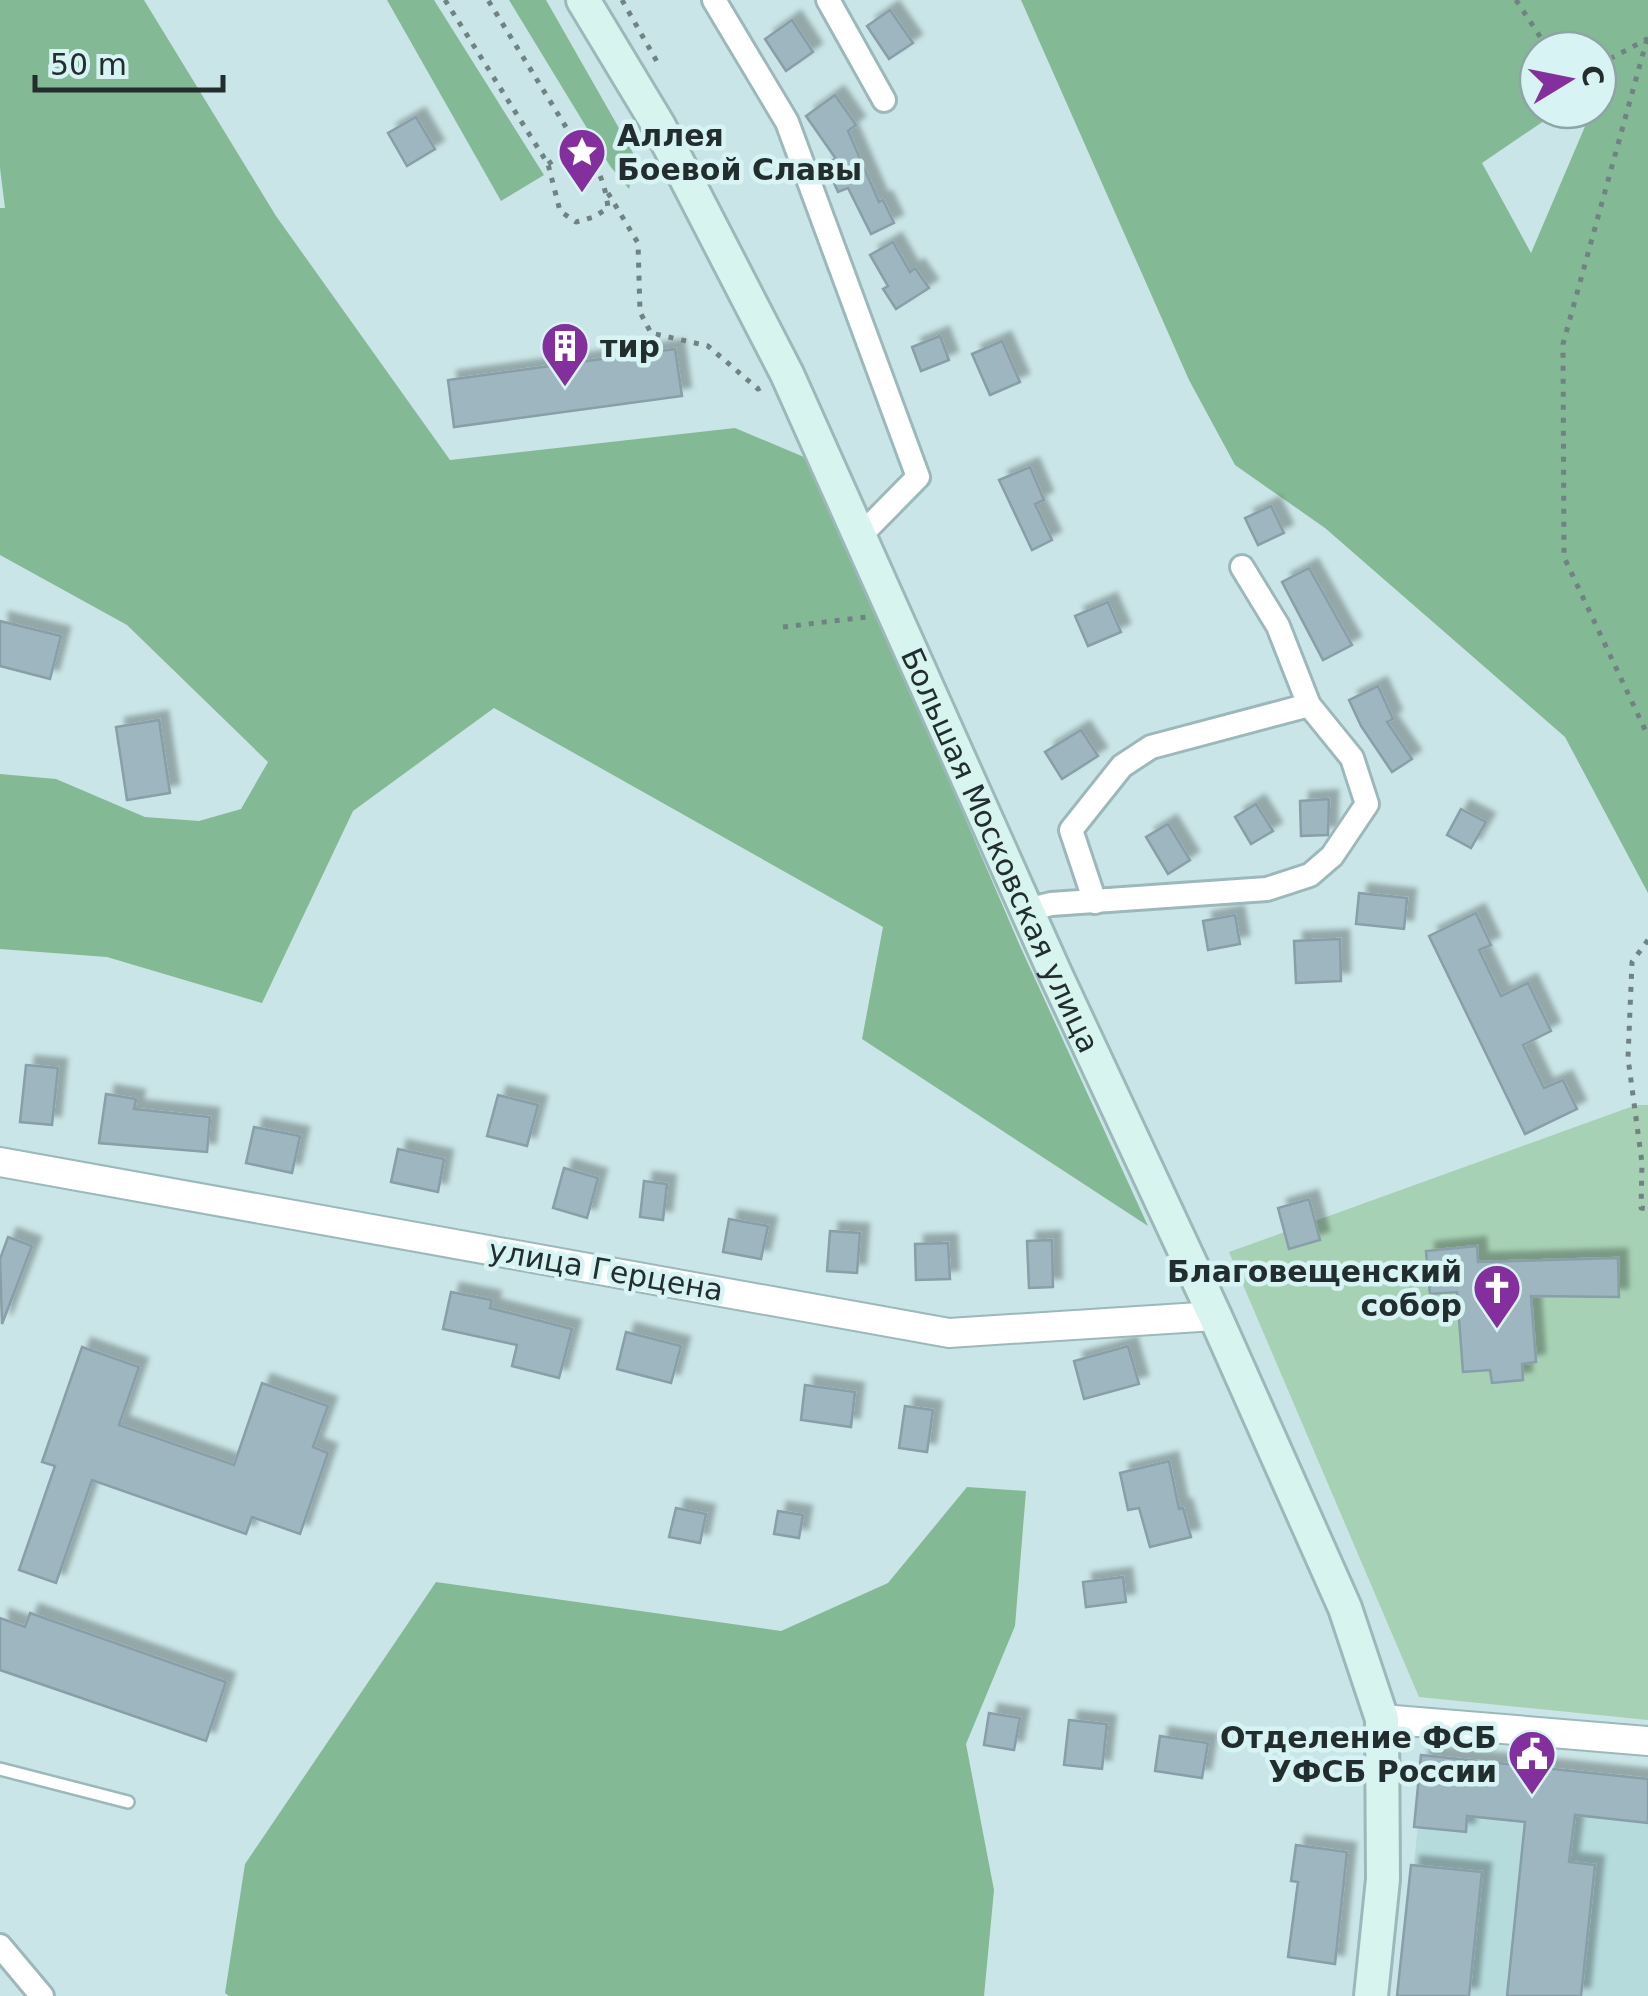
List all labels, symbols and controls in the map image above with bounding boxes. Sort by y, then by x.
scale bar [35,30,222,92]
north arrow [1518,30,1618,130]
text: 50 m [50,47,127,82]
text: С [1574,63,1610,89]
place label: Аллея Боевой Славы [617,118,862,187]
place icon: Аллея Боевой Славы [556,126,608,194]
building icon: тир [539,320,591,388]
place label: тир [600,329,660,364]
street label: Большая Московская улица [894,642,1107,1058]
street label: улица Герцена [486,1232,726,1308]
place label: Благовещенский собор [1167,1254,1462,1323]
church icon: Благовещенский собор [1471,1262,1523,1330]
place label: Отделение ФСБ УФСБ России [1220,1720,1497,1789]
public building icon: Отделение ФСБ УФСБ России [1506,1728,1558,1796]

